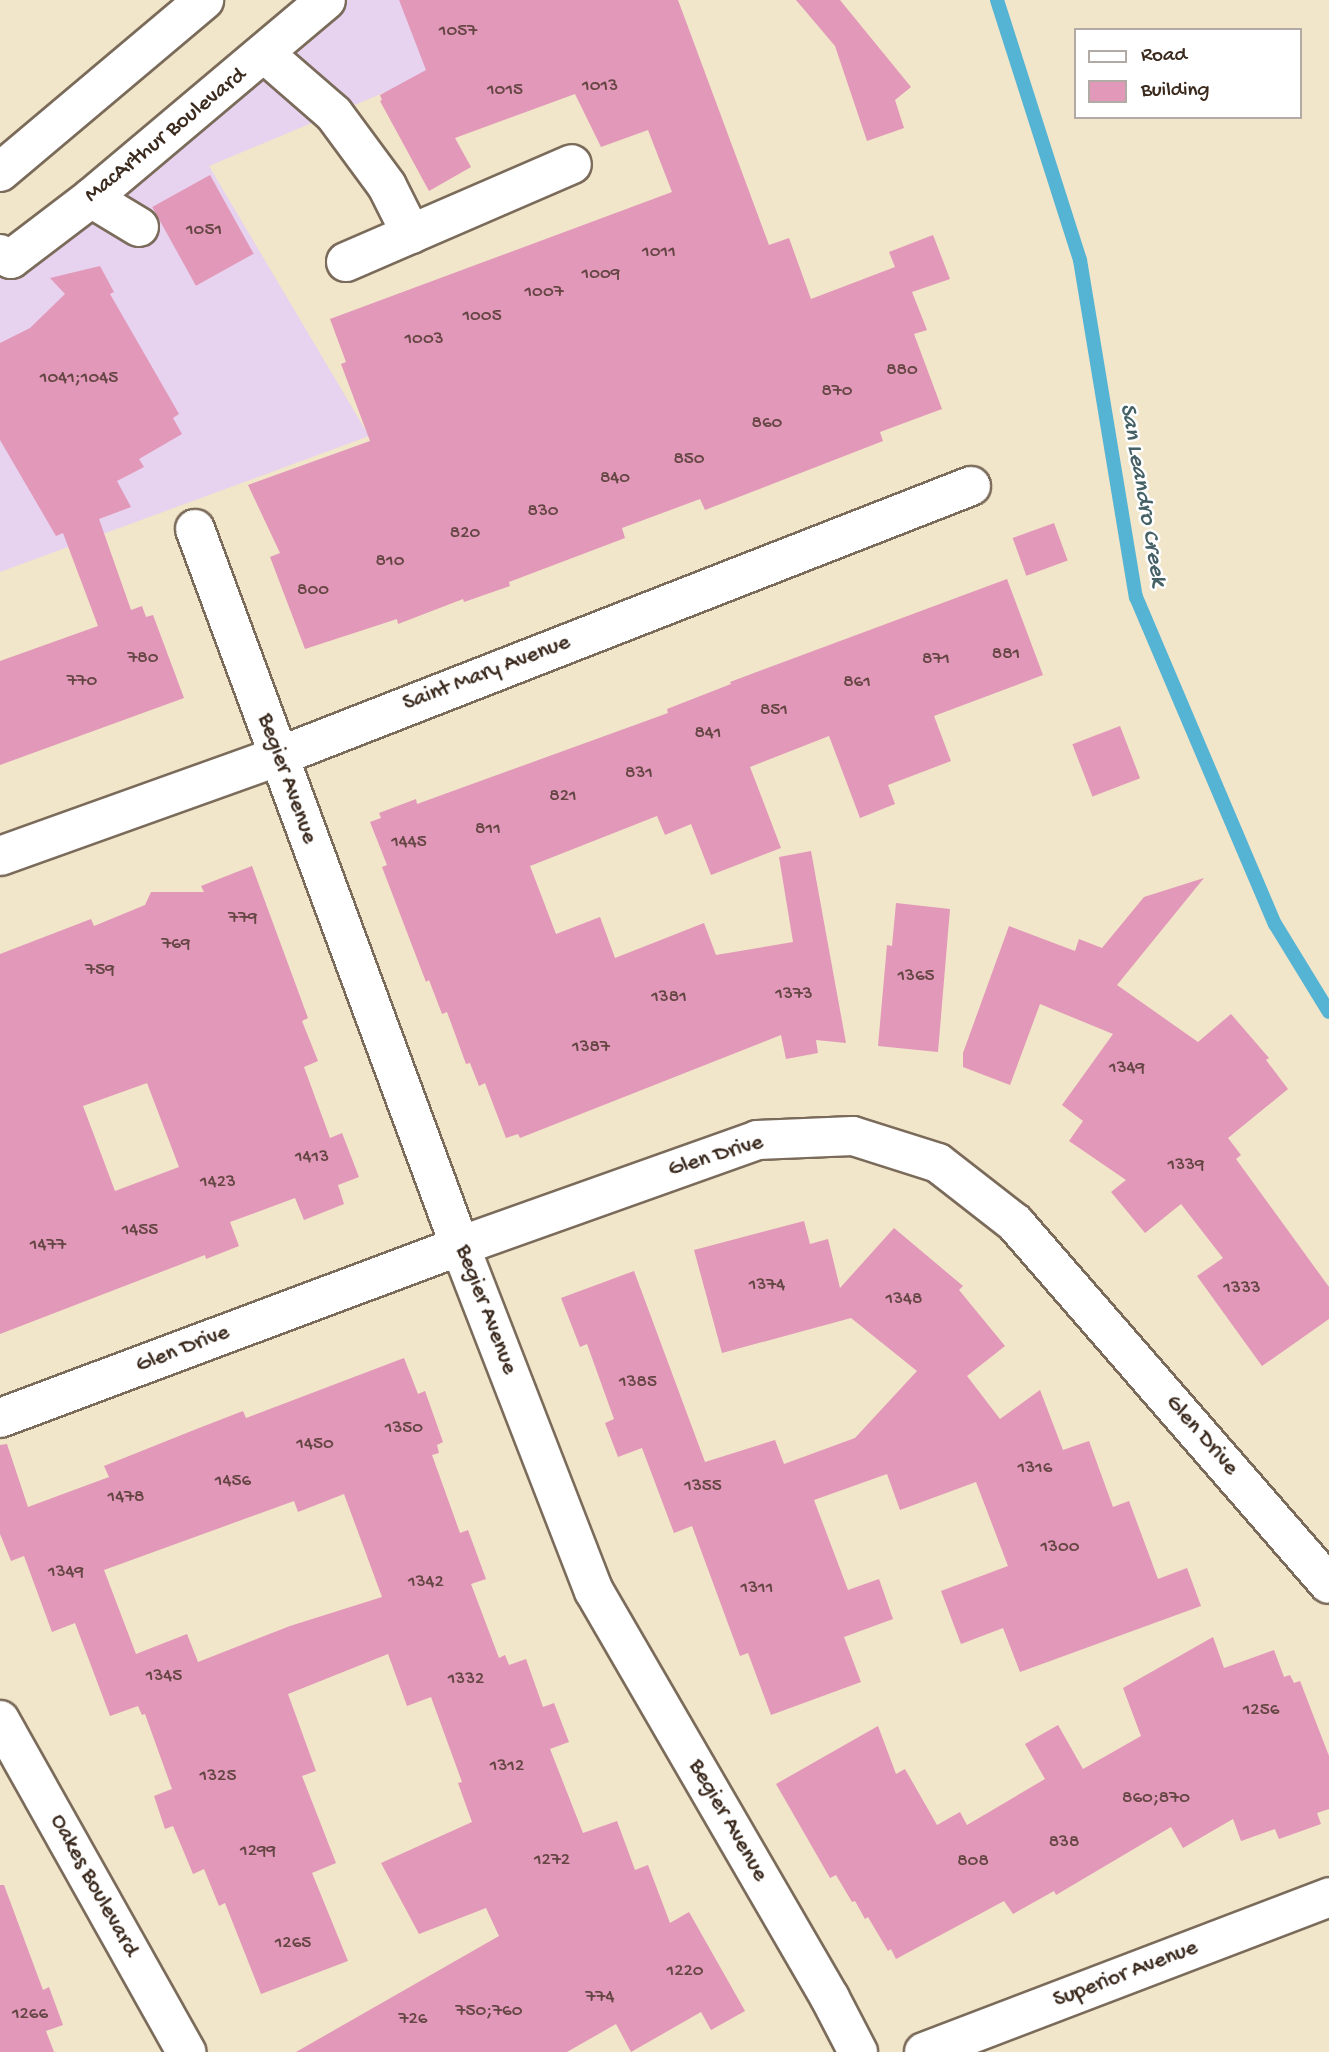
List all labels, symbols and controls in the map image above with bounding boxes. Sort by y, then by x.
house number: 1057 [439,21,477,43]
legend [1074,28,1301,119]
text: Road [1141,44,1187,69]
street label: MacArthur Boulevard [79,62,253,210]
house number: 1013 [582,76,618,98]
text: Building [1141,79,1210,104]
house number: 1015 [487,80,523,102]
house number: 1051 [186,220,222,242]
house number: 1011 [642,242,676,264]
house number: 1009 [582,264,620,286]
house number: 1007 [524,282,564,304]
house number: 1005 [462,306,502,328]
house number: 1003 [404,329,444,351]
house number: 880 [886,360,918,382]
house number: 1041;1045 [40,368,118,390]
house number: 870 [821,381,853,403]
water label: San Leandro Creek [1112,401,1172,589]
house number: 860 [752,413,782,435]
house number: 850 [673,449,705,471]
house number: 840 [600,468,630,490]
house number: 830 [527,501,559,523]
house number: 820 [450,523,480,545]
house number: 810 [376,551,404,573]
house number: 800 [297,580,329,602]
street label: Saint Mary Avenue [399,629,575,719]
house number: 881 [992,644,1020,666]
house number: 780 [127,648,159,670]
house number: 871 [922,649,950,671]
house number: 770 [67,671,97,693]
house number: 861 [843,672,871,694]
house number: 851 [760,700,788,722]
street label: Begier Avenue [250,710,322,848]
house number: 841 [694,723,722,745]
house number: 831 [625,763,653,785]
house number: 821 [549,786,577,808]
house number: 811 [475,819,501,841]
house number: 1445 [391,832,427,854]
house number: 779 [228,908,258,930]
house number: 769 [161,934,191,956]
house number: 759 [85,960,115,982]
house number: 1365 [897,966,935,988]
house number: 1373 [775,984,813,1006]
house number: 1381 [651,987,687,1009]
house number: 1387 [572,1037,610,1059]
house number: 1349 [1109,1058,1145,1080]
street label: Glen Drive [665,1129,767,1185]
house number: 1413 [295,1147,329,1169]
house number: 1339 [1168,1155,1204,1177]
house number: 1423 [200,1172,236,1194]
house number: 1455 [122,1220,158,1242]
house number: 1477 [30,1235,66,1257]
street label: Begier Avenue [448,1241,522,1379]
house number: 1374 [749,1275,785,1297]
house number: 1333 [1223,1278,1261,1300]
house number: 1348 [886,1289,922,1311]
street label: Glen Drive [132,1320,234,1380]
house number: 1385 [619,1372,657,1394]
street label: Glen Drive [1158,1390,1244,1482]
house number: 1350 [385,1418,423,1440]
house number: 1450 [296,1434,334,1456]
house number: 1316 [1018,1458,1052,1480]
house number: 1456 [215,1471,251,1493]
house number: 1355 [684,1476,722,1498]
house number: 1478 [108,1487,144,1509]
house number: 1300 [1040,1537,1080,1559]
house number: 1349 [48,1562,84,1584]
house number: 1342 [408,1572,444,1594]
house number: 1311 [741,1578,773,1600]
house number: 1345 [146,1666,182,1688]
house number: 1332 [448,1669,484,1691]
house number: 1256 [1243,1700,1279,1722]
street label: Begier Avenue [681,1755,773,1887]
house number: 1312 [490,1756,524,1778]
house number: 1325 [200,1766,236,1788]
house number: 860;870 [1122,1788,1190,1810]
street label: Oakes Boulevard [42,1810,144,1962]
house number: 838 [1049,1832,1079,1854]
house number: 1299 [240,1841,276,1863]
house number: 1272 [534,1850,570,1872]
house number: 808 [957,1851,989,1873]
house number: 1265 [275,1933,311,1955]
street label: Superior Avenue [1050,1935,1202,2015]
house number: 1220 [666,1961,704,1983]
house number: 774 [586,1987,614,2009]
house number: 750;760 [456,2001,522,2023]
house number: 1266 [12,2004,48,2026]
house number: 726 [399,2009,427,2031]

